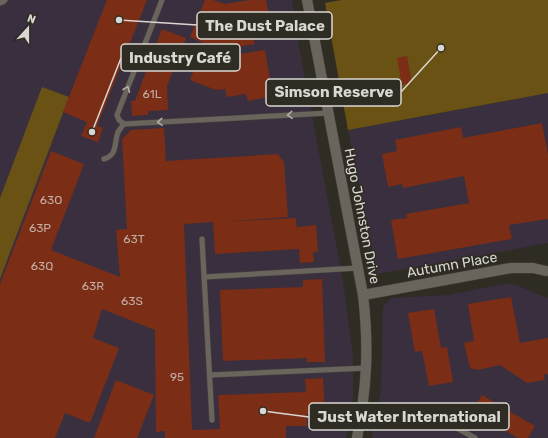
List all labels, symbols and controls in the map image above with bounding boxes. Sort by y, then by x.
north arrow [8,8,48,48]
text: N [25,12,38,27]
callout: The Dust Palace [197,12,332,39]
text: The Dust Palace [205,17,325,35]
callout: Industry Café [121,44,240,71]
text: Industry Café [129,49,231,67]
callout: Simson Reserve [266,79,401,106]
text: Simson Reserve [274,83,394,101]
one-way arrow [122,86,130,94]
house number: 61L [143,87,162,101]
one-way arrow [287,111,293,119]
one-way arrow [157,117,163,126]
street label: Hugo Johnston Drive [340,146,384,286]
house number: 63O [40,193,62,207]
house number: 63P [29,221,51,235]
house number: 63T [123,232,145,246]
street label: Autumn Place [405,249,499,281]
house number: 63Q [31,259,53,273]
house number: 63R [82,279,104,293]
house number: 63S [121,294,143,308]
house number: 95 [170,370,184,384]
callout: Just Water International [309,403,509,430]
text: Just Water International [317,408,501,426]

